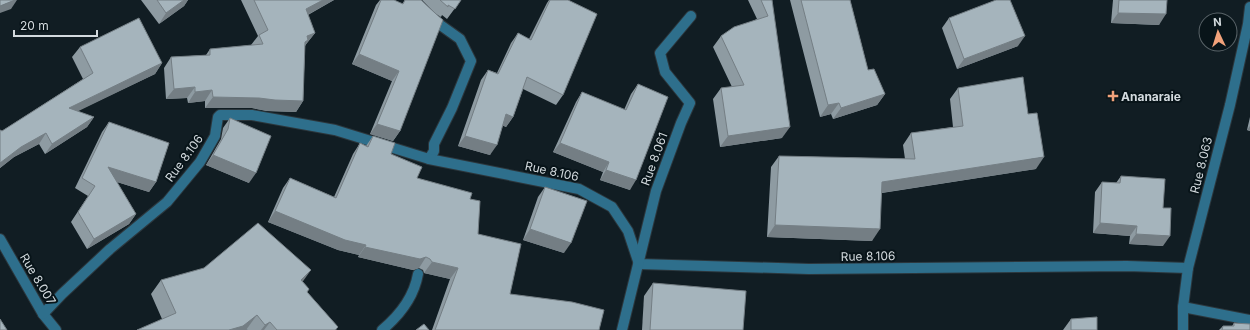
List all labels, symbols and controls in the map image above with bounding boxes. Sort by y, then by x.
scale bar [14,12,97,38]
north arrow [1198,12,1238,52]
text: N [1213,15,1222,29]
text: 20 m [20,18,49,33]
place label: Ananaraie [1121,89,1181,104]
marker: Ananaraie [1108,91,1118,101]
street label: Rue 8.061 [637,130,671,188]
street label: Rue 8.106 [162,131,206,185]
street label: Rue 8.063 [1187,135,1215,195]
street label: Rue 8.106 [524,158,580,184]
street label: Rue 8.106 [841,248,895,264]
street label: Rue 8.007 [17,251,59,308]

